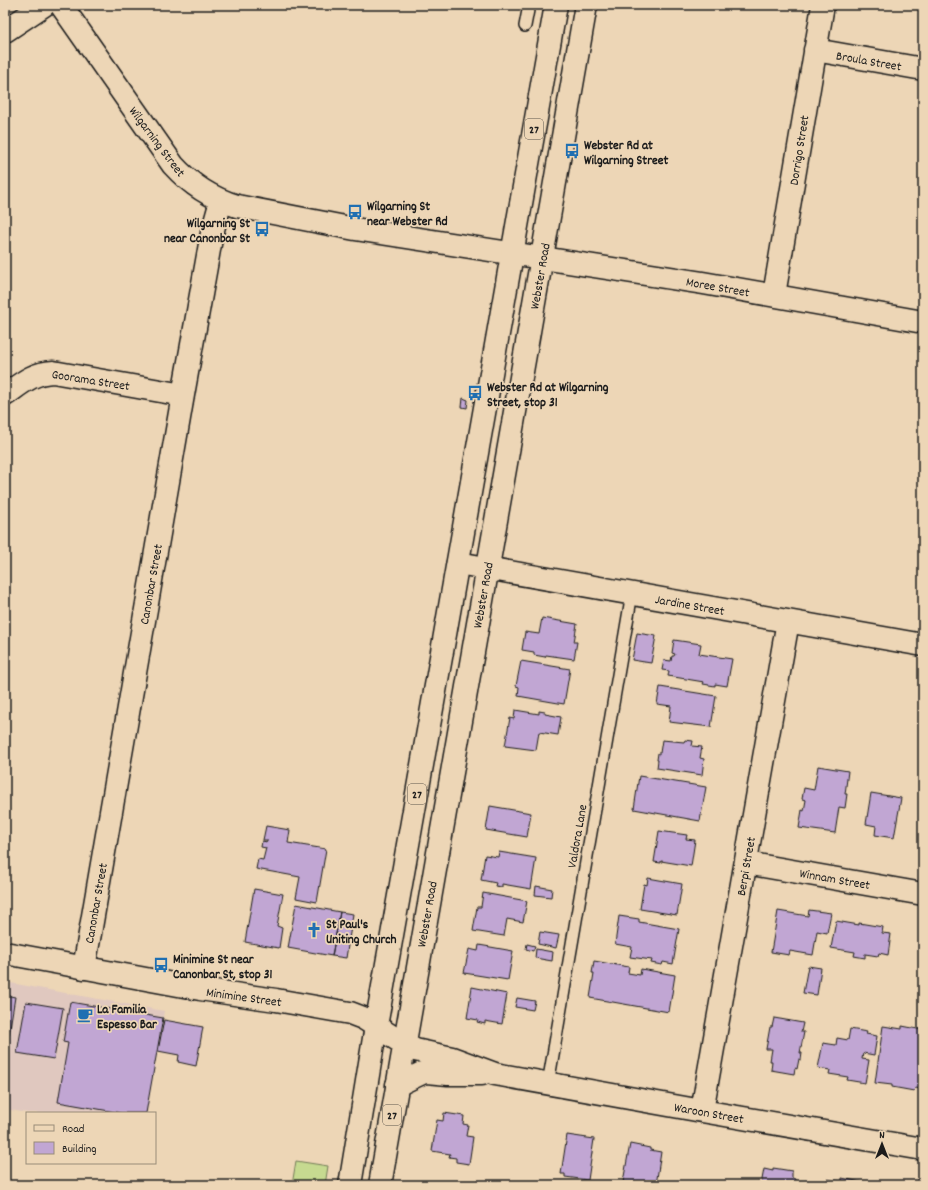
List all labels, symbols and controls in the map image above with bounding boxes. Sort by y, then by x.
street label: Broula Street [834,47,903,78]
street label: Wilgarning Street [123,103,189,182]
street label: Dorrigo Street [786,114,815,187]
road number: 27 [525,119,543,139]
place label: Webster Rd at Wilgarning Street [584,137,668,171]
bus stop icon: Webster Rd at Wilgarning Street [563,142,581,160]
place label: Wilgarning St near Webster Rd [367,198,448,232]
bus stop icon: Wilgarning St near Webster Rd [346,203,364,221]
place label: Wilgarning St near Canonbar St [164,215,250,249]
bus stop icon: Wilgarning St near Canonbar St [253,220,271,238]
street label: Webster Road [526,242,557,311]
street label: Moree Street [684,274,751,303]
street label: Goorama Street [50,366,131,397]
place label: Webster Rd at Wilgarning Street, stop 31 [487,379,609,413]
bus stop icon: Webster Rd at Wilgarning Street, stop 31 [466,384,484,402]
street label: Canonbar Street [136,542,169,626]
street label: Webster Road [469,561,500,630]
street label: Jardine Street [653,591,726,622]
road number: 27 [408,784,426,804]
street label: Valdora Lane [564,803,593,870]
street label: Berpi Street [733,835,762,897]
street label: Canonbar Street [81,861,114,945]
street label: Winnam Street [798,865,872,896]
street label: Webster Road [413,880,444,949]
place label: St Paul's Uniting Church [326,916,397,950]
church icon: St Paul's Uniting Church [305,921,323,939]
place label: Minimine St near Canonbar St, stop 31 [173,951,273,985]
bus stop icon: Minimine St near Canonbar St, stop 31 [152,956,170,974]
street label: Minimine Street [205,984,283,1013]
place label: La Familia Espesso Bar [97,1001,158,1035]
cafe icon: La Familia Espesso Bar [76,1006,94,1024]
street label: Waroon Street [672,1099,745,1130]
road number: 27 [383,1105,401,1125]
legend [26,1112,156,1164]
text: Road [62,1121,84,1138]
north arrow [862,1124,902,1164]
text: N [879,1128,885,1144]
text: Building [62,1141,97,1158]

